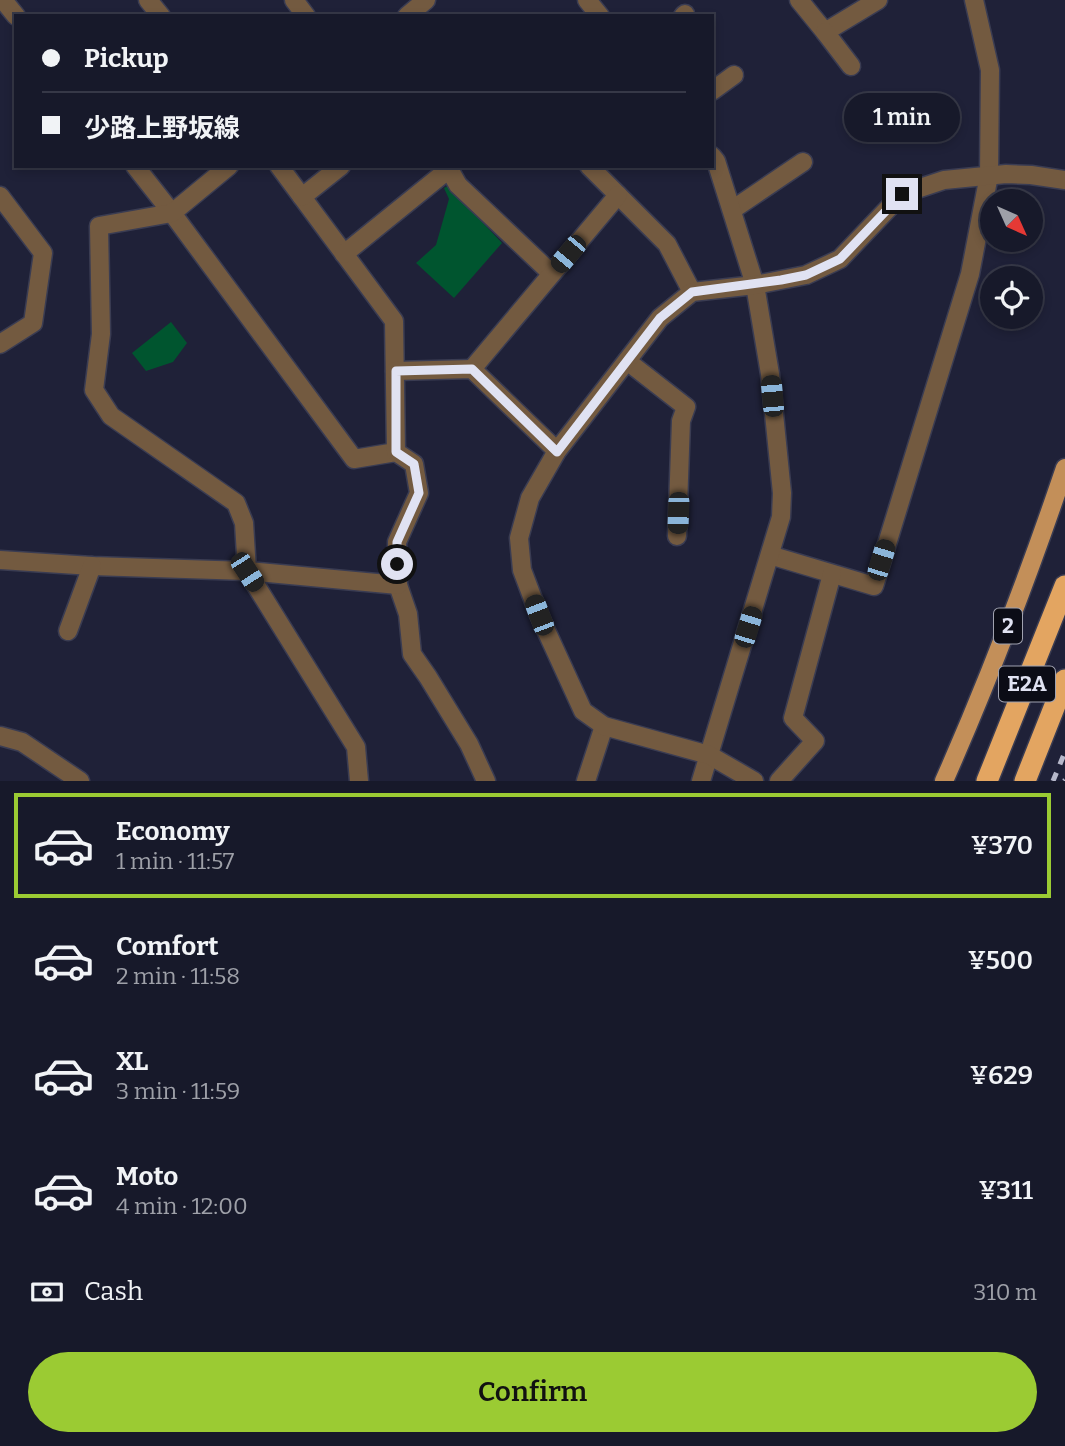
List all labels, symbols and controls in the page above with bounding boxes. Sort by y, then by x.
text: Pickup [84,43,169,74]
callout: 1 min [844,92,960,142]
text: 1 min [873,103,931,131]
text: 少路上野坂線 [84,113,240,144]
route end [886,178,918,210]
north arrow [980,189,1043,252]
map controls [980,189,1043,329]
car [547,231,590,277]
button: locate [980,266,1043,329]
car [760,374,785,418]
car [667,492,690,534]
car [865,537,898,583]
route start [381,548,413,580]
car [227,549,268,595]
car [522,592,557,638]
car [732,604,765,650]
road number: 2 [994,608,1022,644]
road number: E2A [999,666,1055,702]
icon: car [32,814,95,877]
text: Economy [116,816,230,847]
text: ¥370 [971,830,1033,861]
text: 1 min · 11:57 [116,847,234,875]
icon: car [32,929,95,992]
text: Comfort [116,931,219,962]
text: ¥500 [968,945,1033,976]
text: 2 min · 11:58 [116,962,240,990]
icon: car [32,1044,95,1107]
text: XL [116,1046,148,1077]
text: ¥629 [970,1060,1033,1091]
text: 3 min · 11:59 [116,1077,240,1105]
icon: car [32,1159,95,1222]
text: Moto [116,1161,178,1192]
text: ¥311 [978,1175,1033,1206]
text: 4 min · 12:00 [116,1192,248,1220]
icon: cash [28,1273,66,1311]
text: Cash [84,1276,143,1307]
text: 310 m [973,1278,1037,1306]
button: Confirm [28,1352,1037,1432]

